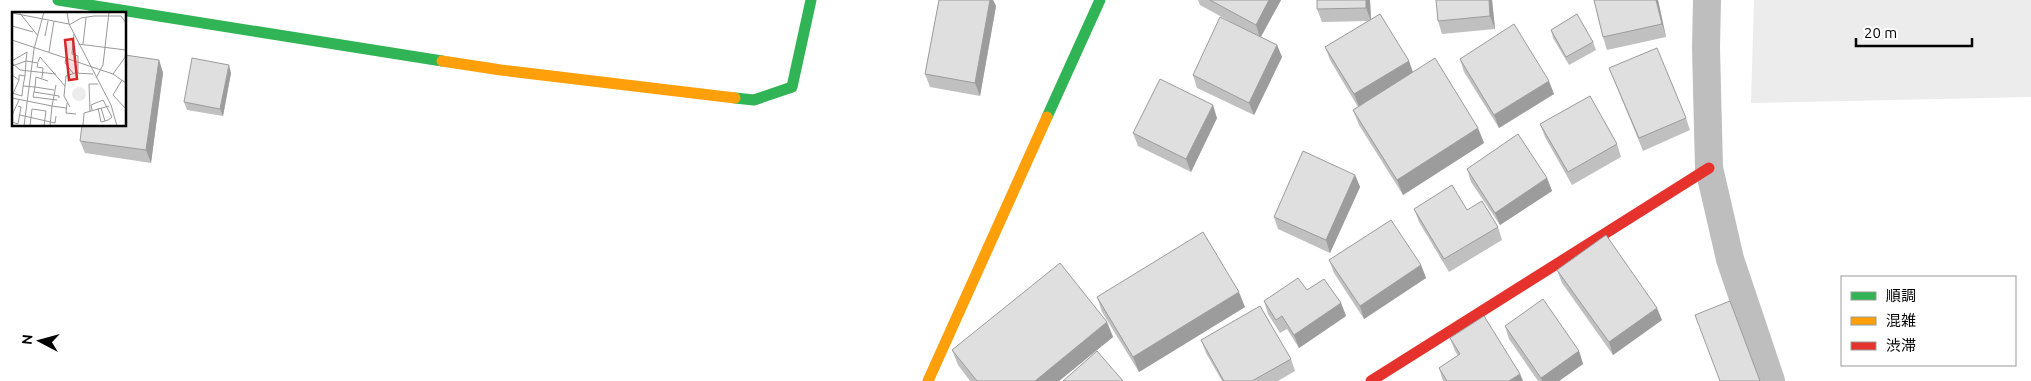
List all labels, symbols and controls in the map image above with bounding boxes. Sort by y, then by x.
inset map [12,12,126,126]
scale bar [1856,15,1972,47]
text: 20 m [1864,24,1897,41]
legend [1841,276,2016,366]
text: 順調 [1886,287,1916,304]
text: 混雑 [1886,312,1916,329]
north arrow [15,316,65,366]
text: N [19,334,36,346]
text: 渋滞 [1886,337,1916,354]

